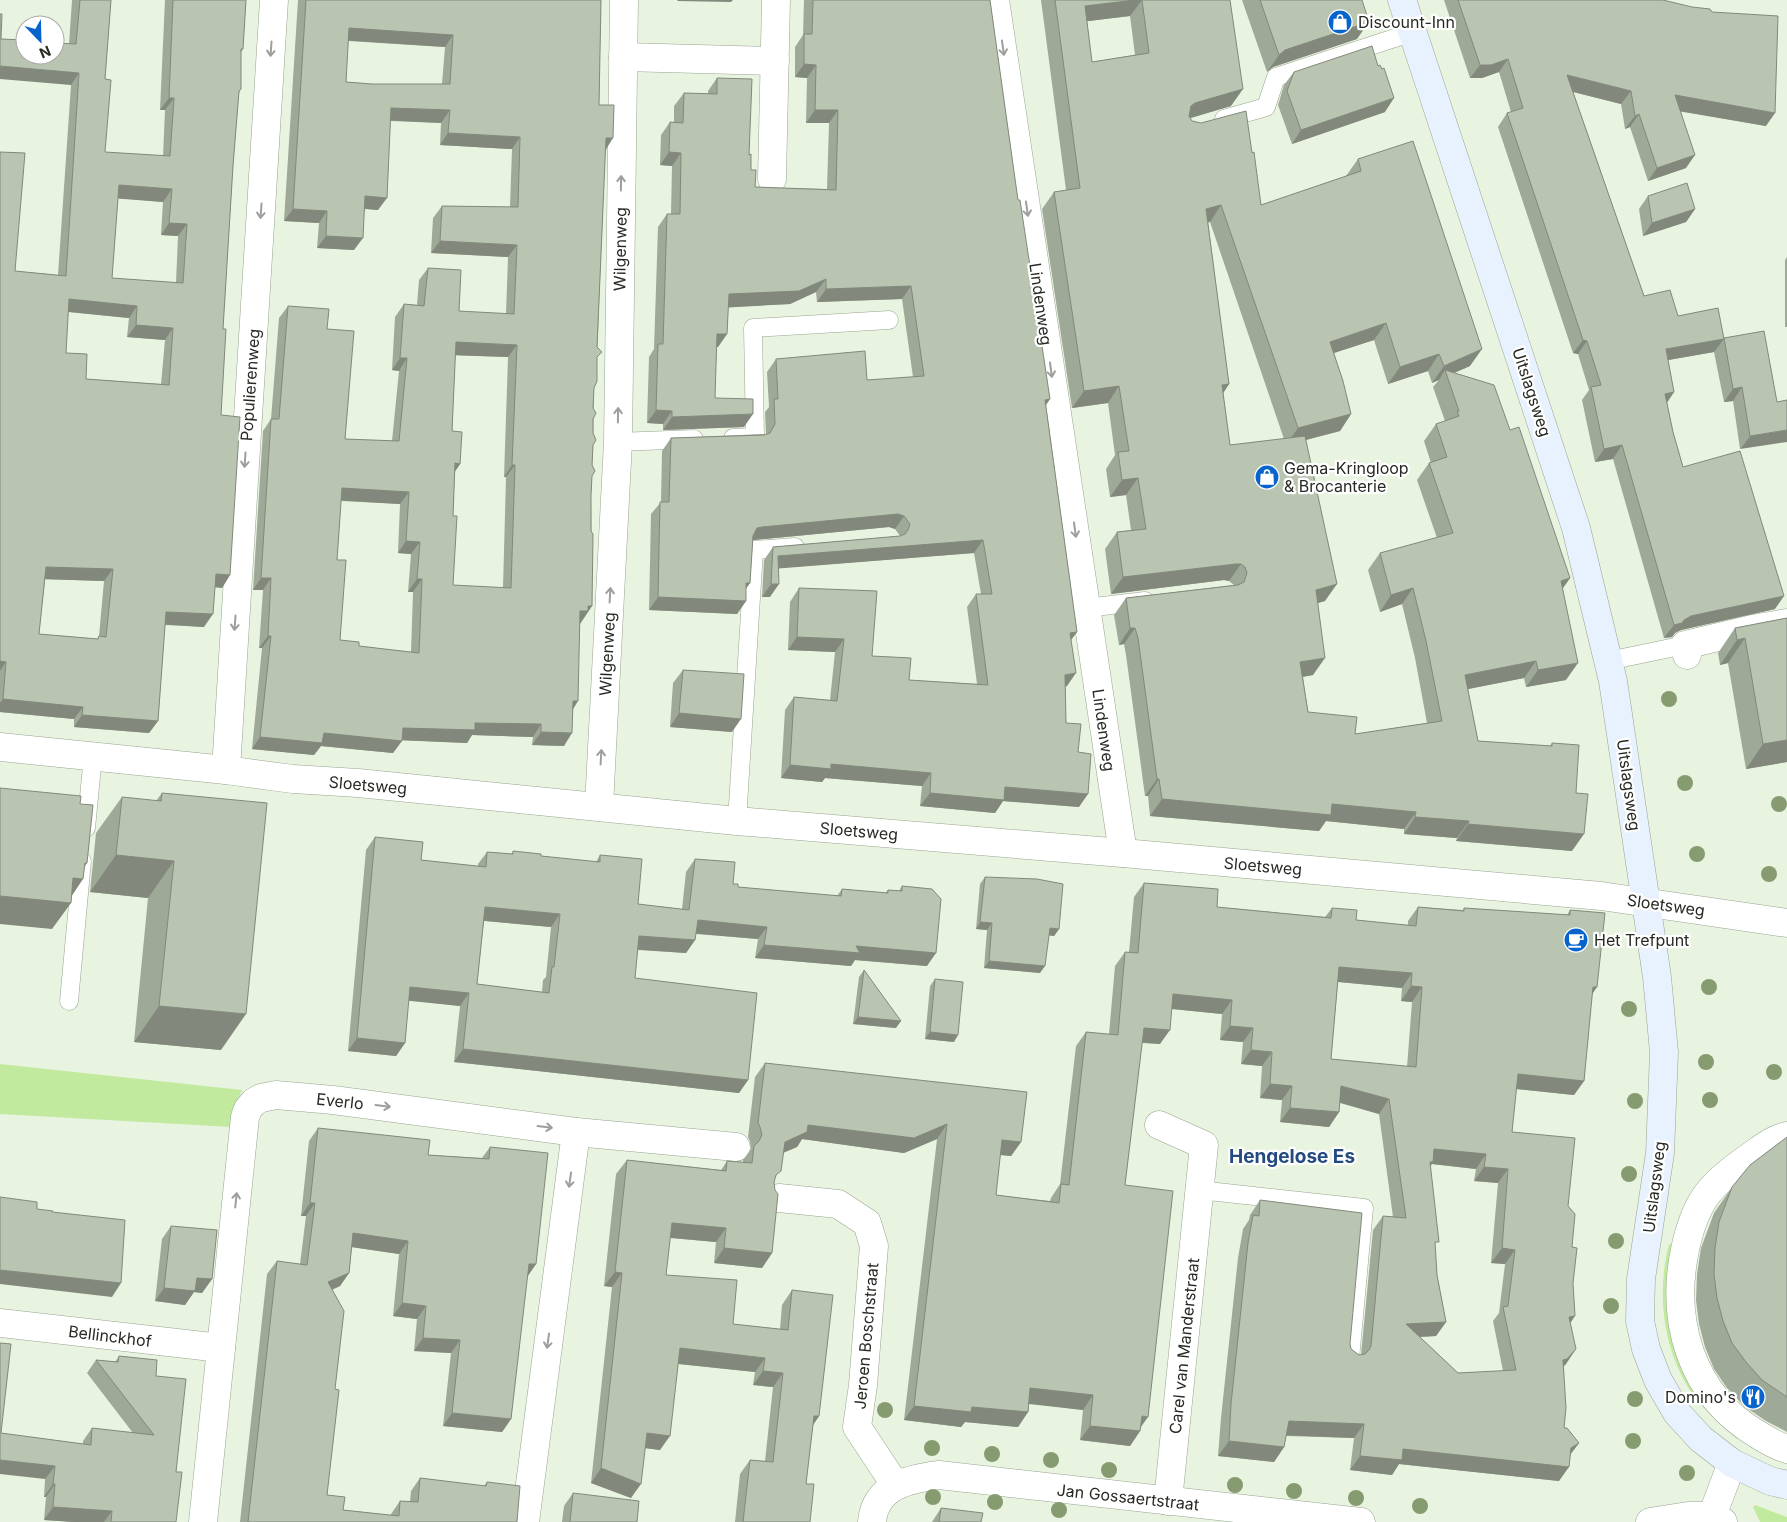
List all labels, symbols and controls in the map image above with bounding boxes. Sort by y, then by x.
shop icon: Discount-Inn [1327,9,1353,35]
place label: Discount-Inn [1358,12,1455,32]
north arrow [15,15,65,65]
one-way arrow [266,40,276,56]
one-way arrow [998,40,1008,56]
text: N [37,43,54,62]
one-way arrow [616,175,626,192]
one-way arrow [1022,201,1032,217]
one-way arrow [256,203,265,219]
street label: Wilgenweg [609,207,631,291]
street label: Lindenweg [1025,262,1057,346]
street label: Populierenweg [236,328,264,442]
street label: Uitslagsweg [1508,345,1556,439]
one-way arrow [1046,361,1056,377]
one-way arrow [613,407,623,424]
one-way arrow [241,452,250,468]
place label: Gema-Kringloop & Brocanterie [1284,458,1409,496]
shop icon: Gema-Kringloop & Brocanterie [1254,464,1280,490]
one-way arrow [1070,522,1080,538]
one-way arrow [605,587,614,603]
street label: Wilgenweg [595,612,619,696]
one-way arrow [230,614,239,630]
street label: Lindenweg [1088,688,1120,772]
street label: Uitslagsweg [1613,738,1645,832]
one-way arrow [597,750,606,766]
street label: Sloetsweg [328,772,408,798]
street label: Sloetsweg [819,818,899,844]
street label: Sloetsweg [1223,853,1303,879]
street label: Sloetsweg [1626,890,1706,920]
cafe icon: Het Trefpunt [1563,927,1589,953]
place label: Het Trefpunt [1594,930,1689,950]
street label: Everlo [315,1089,365,1113]
one-way arrow [375,1102,391,1112]
one-way arrow [536,1123,552,1133]
street label: Uitslagsweg [1638,1140,1670,1234]
district label: Hengelose Es [1229,1145,1355,1168]
one-way arrow [564,1172,574,1188]
one-way arrow [232,1192,241,1208]
street label: Carel van Manderstraat [1165,1257,1203,1435]
street label: Jeroen Boschstraat [850,1262,882,1410]
street label: Bellinckhof [67,1321,153,1351]
one-way arrow [543,1333,553,1349]
restaurant icon: Domino's [1740,1384,1766,1410]
place label: Domino's [1665,1387,1736,1407]
street label: Jan Gossaertstraat [1056,1480,1200,1514]

